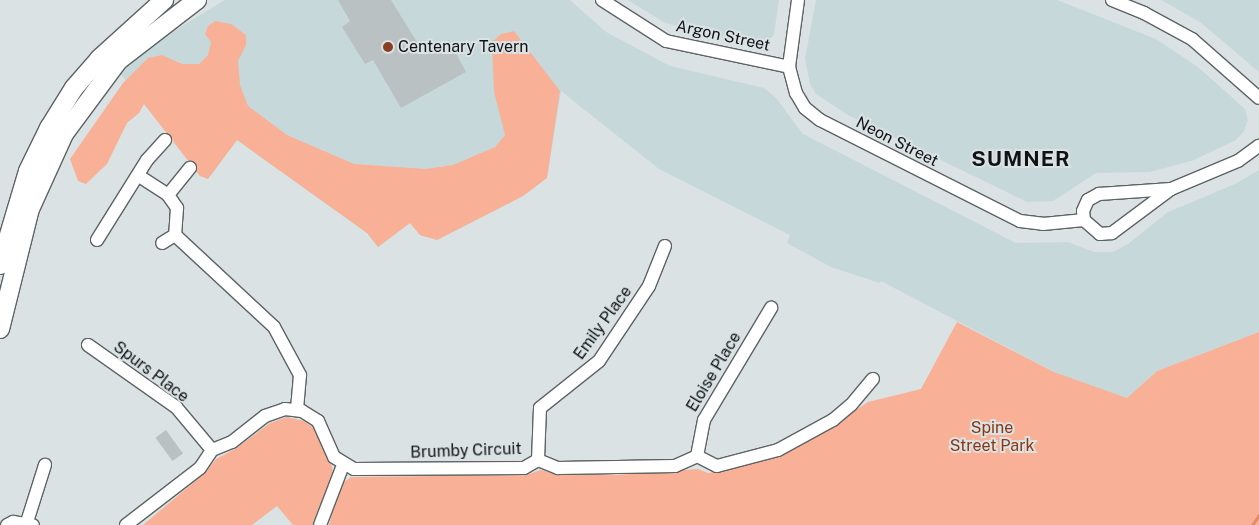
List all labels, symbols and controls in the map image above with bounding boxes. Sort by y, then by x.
street label: Argon Street [674,17,772,55]
place label: Centenary Tavern [398,37,529,57]
marker: Centenary Tavern [382,41,394,53]
street label: Neon Street [853,113,941,171]
district label: SUMNER [971,146,1071,172]
street label: Emily Place [570,283,636,363]
street label: Eloise Place [683,329,745,415]
street label: Spurs Place [110,337,192,407]
park label: Spine Street Park [950,418,1034,456]
street label: Brumby Circuit [410,439,522,463]

